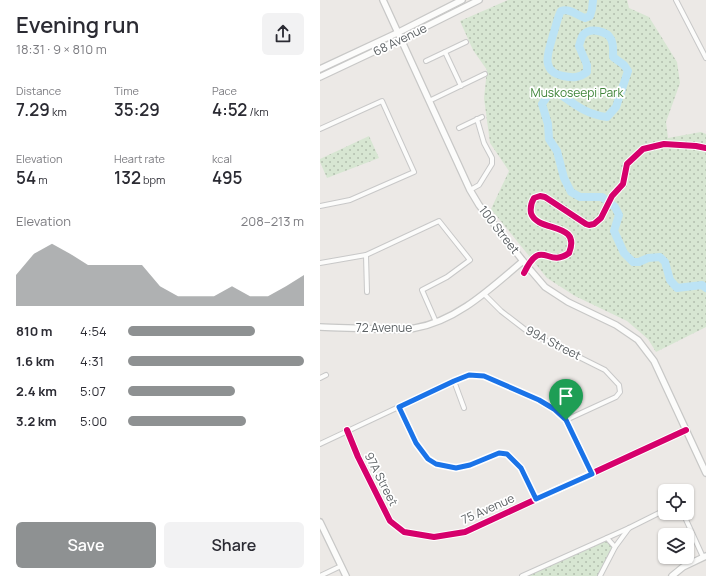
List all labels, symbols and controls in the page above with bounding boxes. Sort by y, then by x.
text: Evening run [16,10,139,40]
button: share [262,13,304,55]
street label: 68 Avenue [370,19,430,60]
text: 18:31 · 9 × 810 m [16,40,107,58]
text: Distance [16,83,61,98]
text: Time [114,83,139,98]
text: Pace [212,83,237,98]
park label: Muskoseepi Park [531,84,624,101]
text: 7.29 [16,98,50,121]
text: 35:29 [114,98,160,121]
text: 4:52 [212,98,247,121]
text: km [50,104,67,119]
text: /km [247,104,269,119]
text: Elevation [16,151,62,166]
text: Heart rate [114,151,165,166]
text: kcal [212,151,232,166]
text: 54 [16,166,36,189]
text: 132 [114,166,141,189]
text: 495 [212,166,242,189]
text: m [36,172,48,187]
text: bpm [141,172,165,187]
street label: 100 Street [475,202,524,258]
text: Elevation [16,212,71,230]
text: 208–213 m [241,212,304,230]
street label: 72 Avenue [356,319,412,336]
street label: 99A Street [523,321,584,364]
text: 810 m [16,322,53,340]
text: 4:54 [80,322,107,340]
text: 1.6 km [16,352,54,370]
text: 4:31 [80,352,104,370]
pin [549,379,583,420]
text: 2.4 km [16,382,57,400]
text: 5:07 [80,382,106,400]
icon: arrive [555,385,577,407]
text: 3.2 km [16,412,57,430]
text: 5:00 [80,412,107,430]
street label: 97A Street [361,449,402,509]
map controls [658,484,694,564]
button: locate [658,484,694,520]
street label: 75 Avenue [459,489,517,528]
button: Save [16,522,156,568]
button: Share [164,522,304,568]
button: layers [658,528,694,564]

